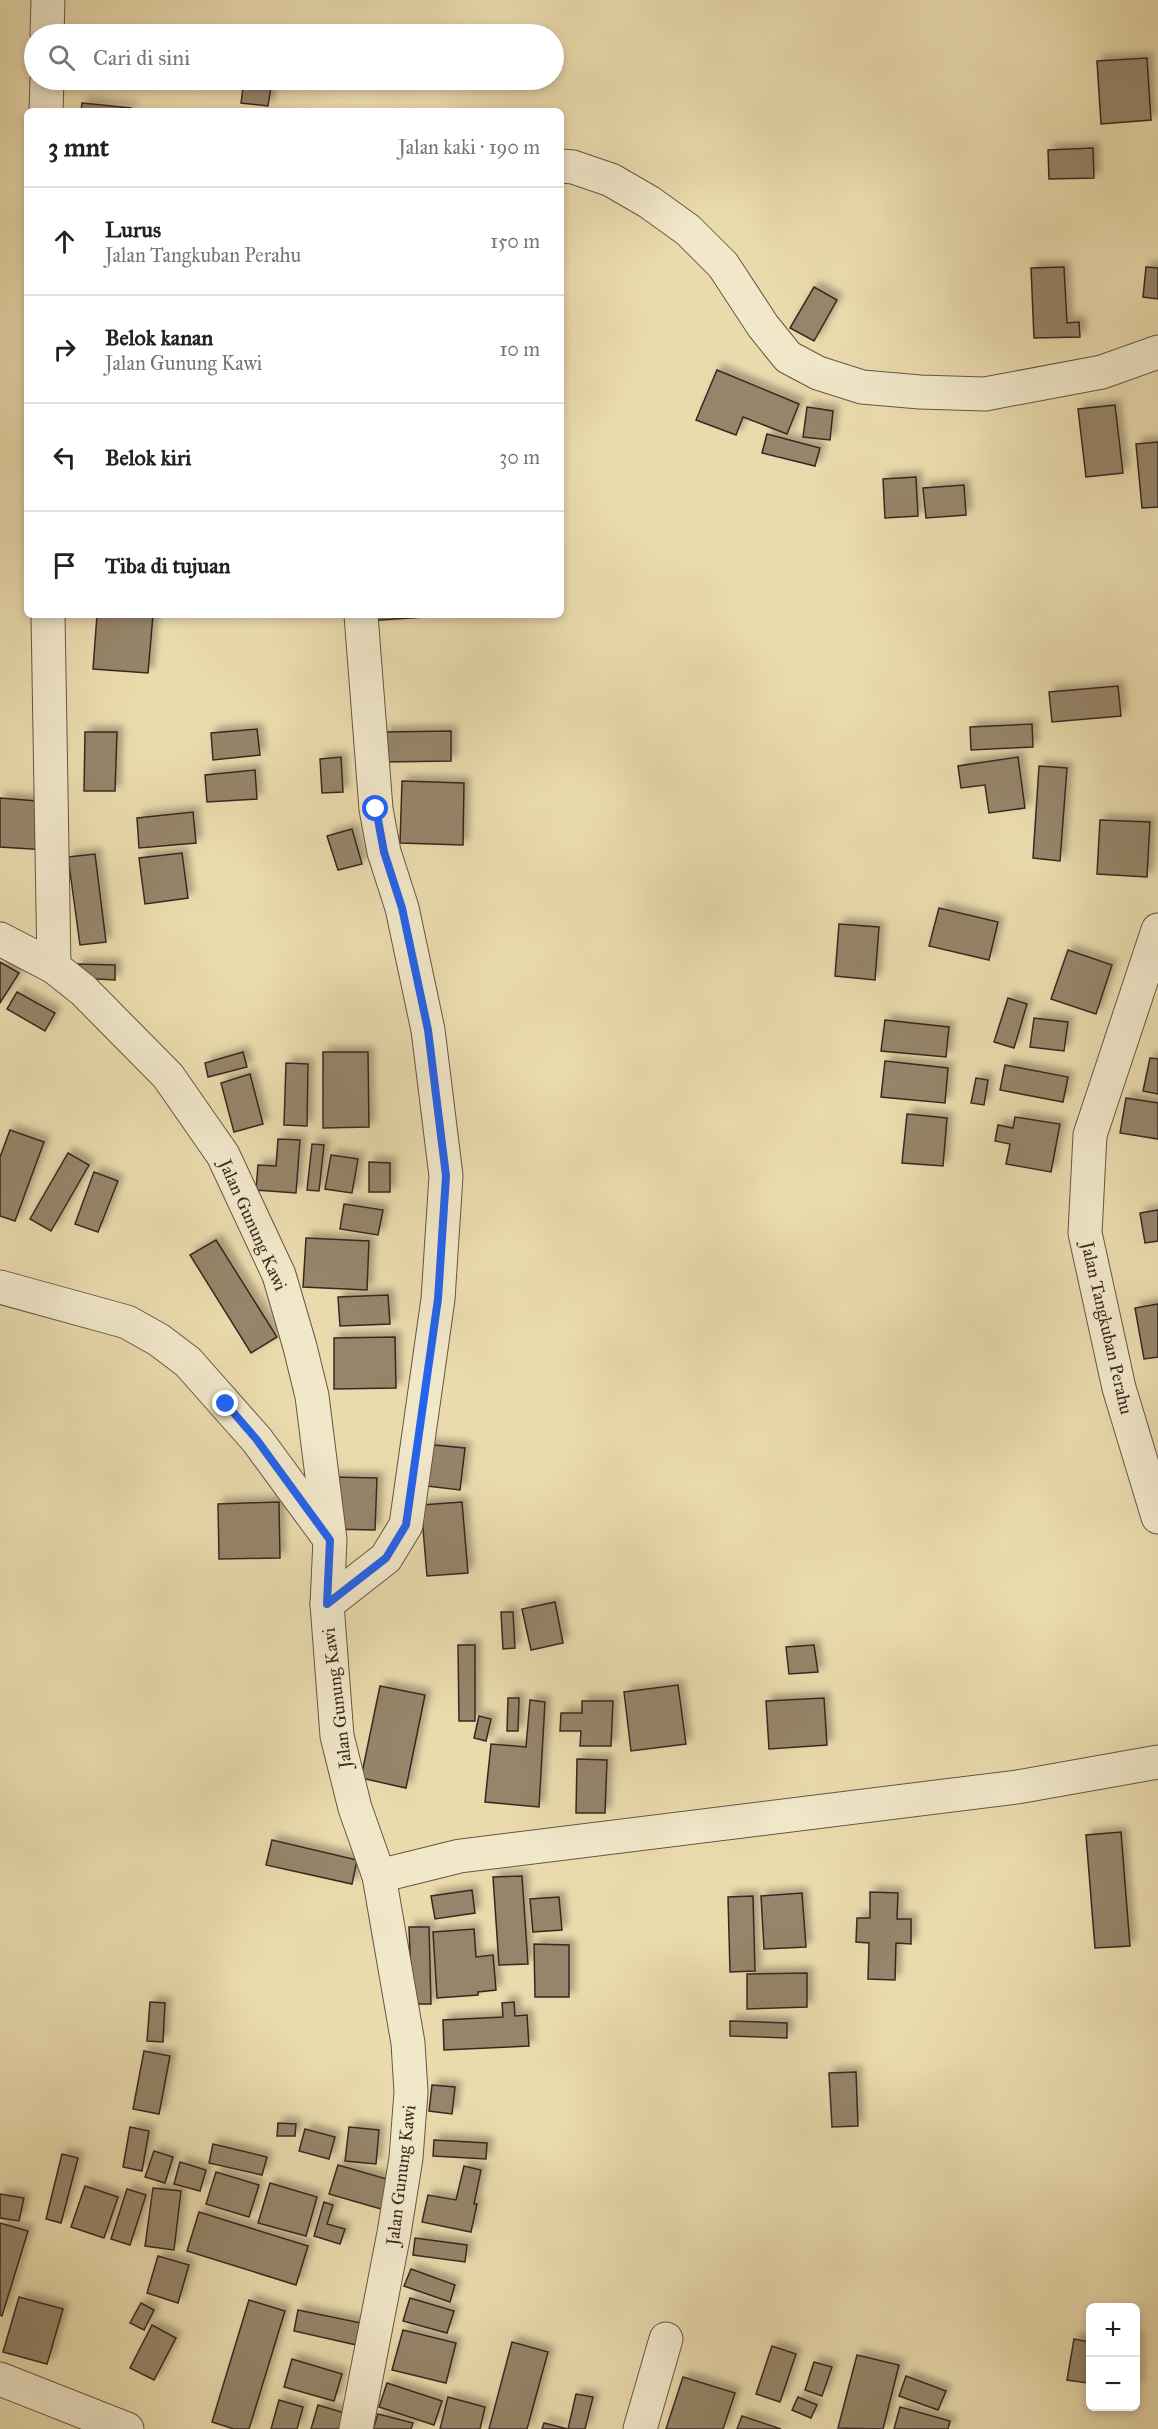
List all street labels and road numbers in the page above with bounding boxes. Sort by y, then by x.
street label: Jalan Gunung Kawi [212,1154,292,1295]
street label: Jalan Tangkuban Perahu [1075,1238,1138,1417]
street label: Jalan Gunung Kawi [317,1626,358,1772]
street label: Jalan Gunung Kawi [381,2103,422,2249]

